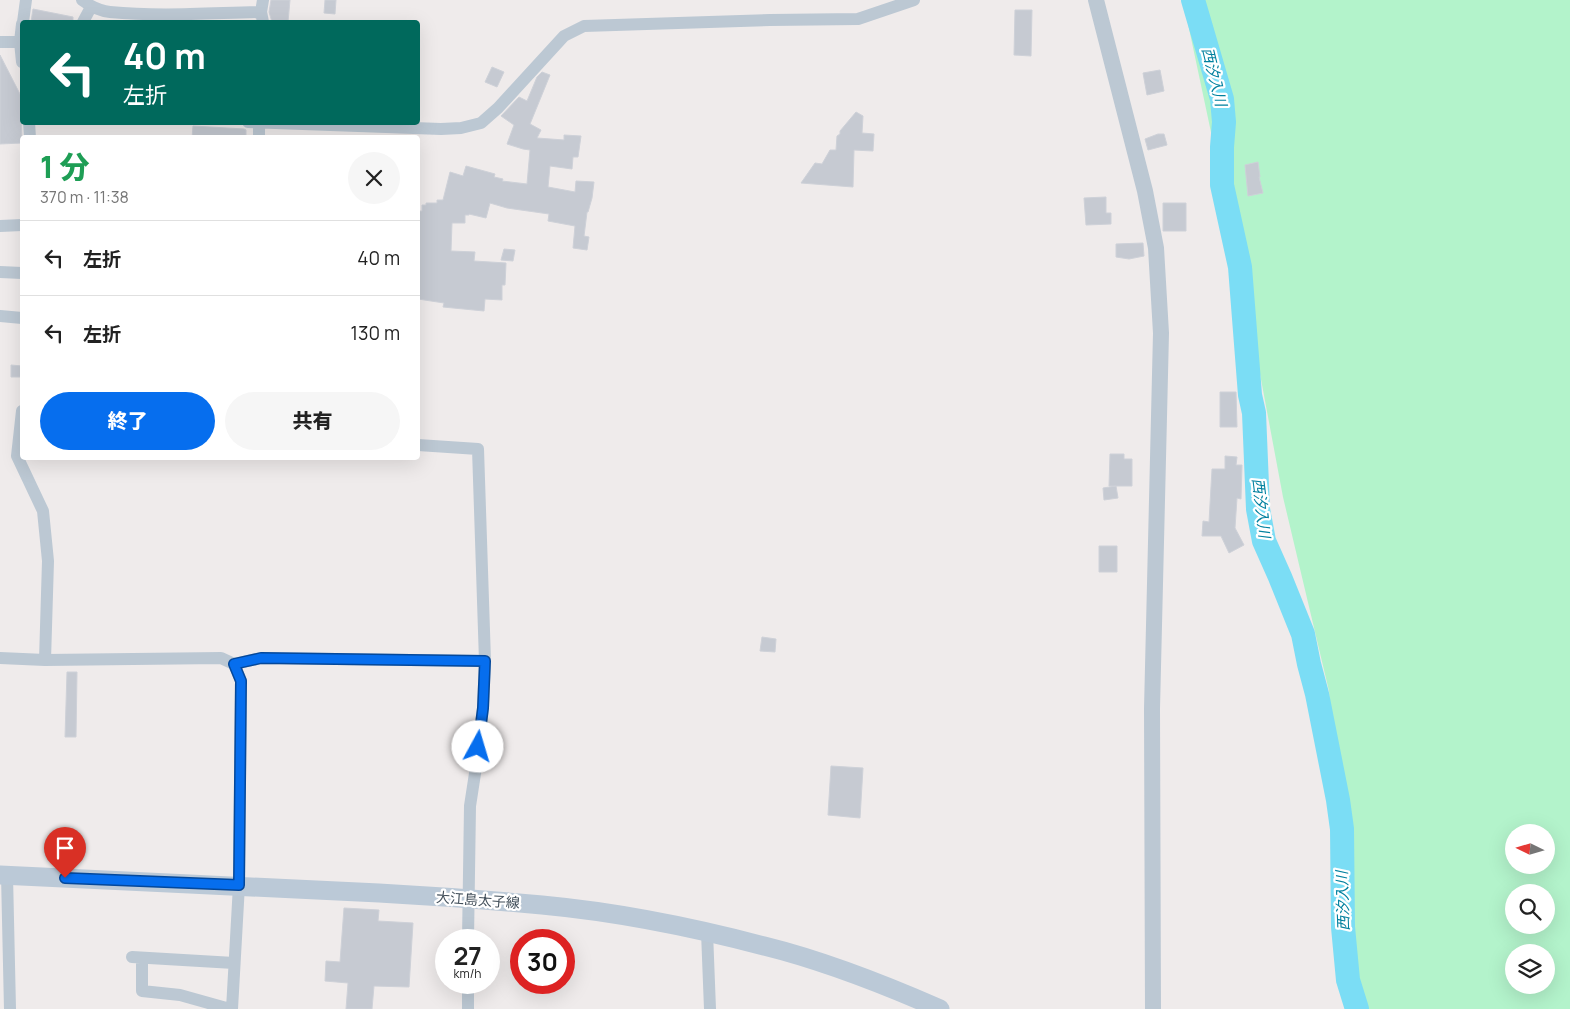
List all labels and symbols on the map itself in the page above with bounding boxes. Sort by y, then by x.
water label: 西汐入川 [1197,45,1232,110]
water label: 西汐入川 [1247,477,1276,541]
position arrow [451,720,503,772]
north arrow [1505,824,1555,874]
pin [44,827,86,878]
water label: 西汐入川 [1331,869,1354,931]
street label: 大江島太子線 [435,887,521,912]
speed limit sign: 30 [510,929,575,994]

